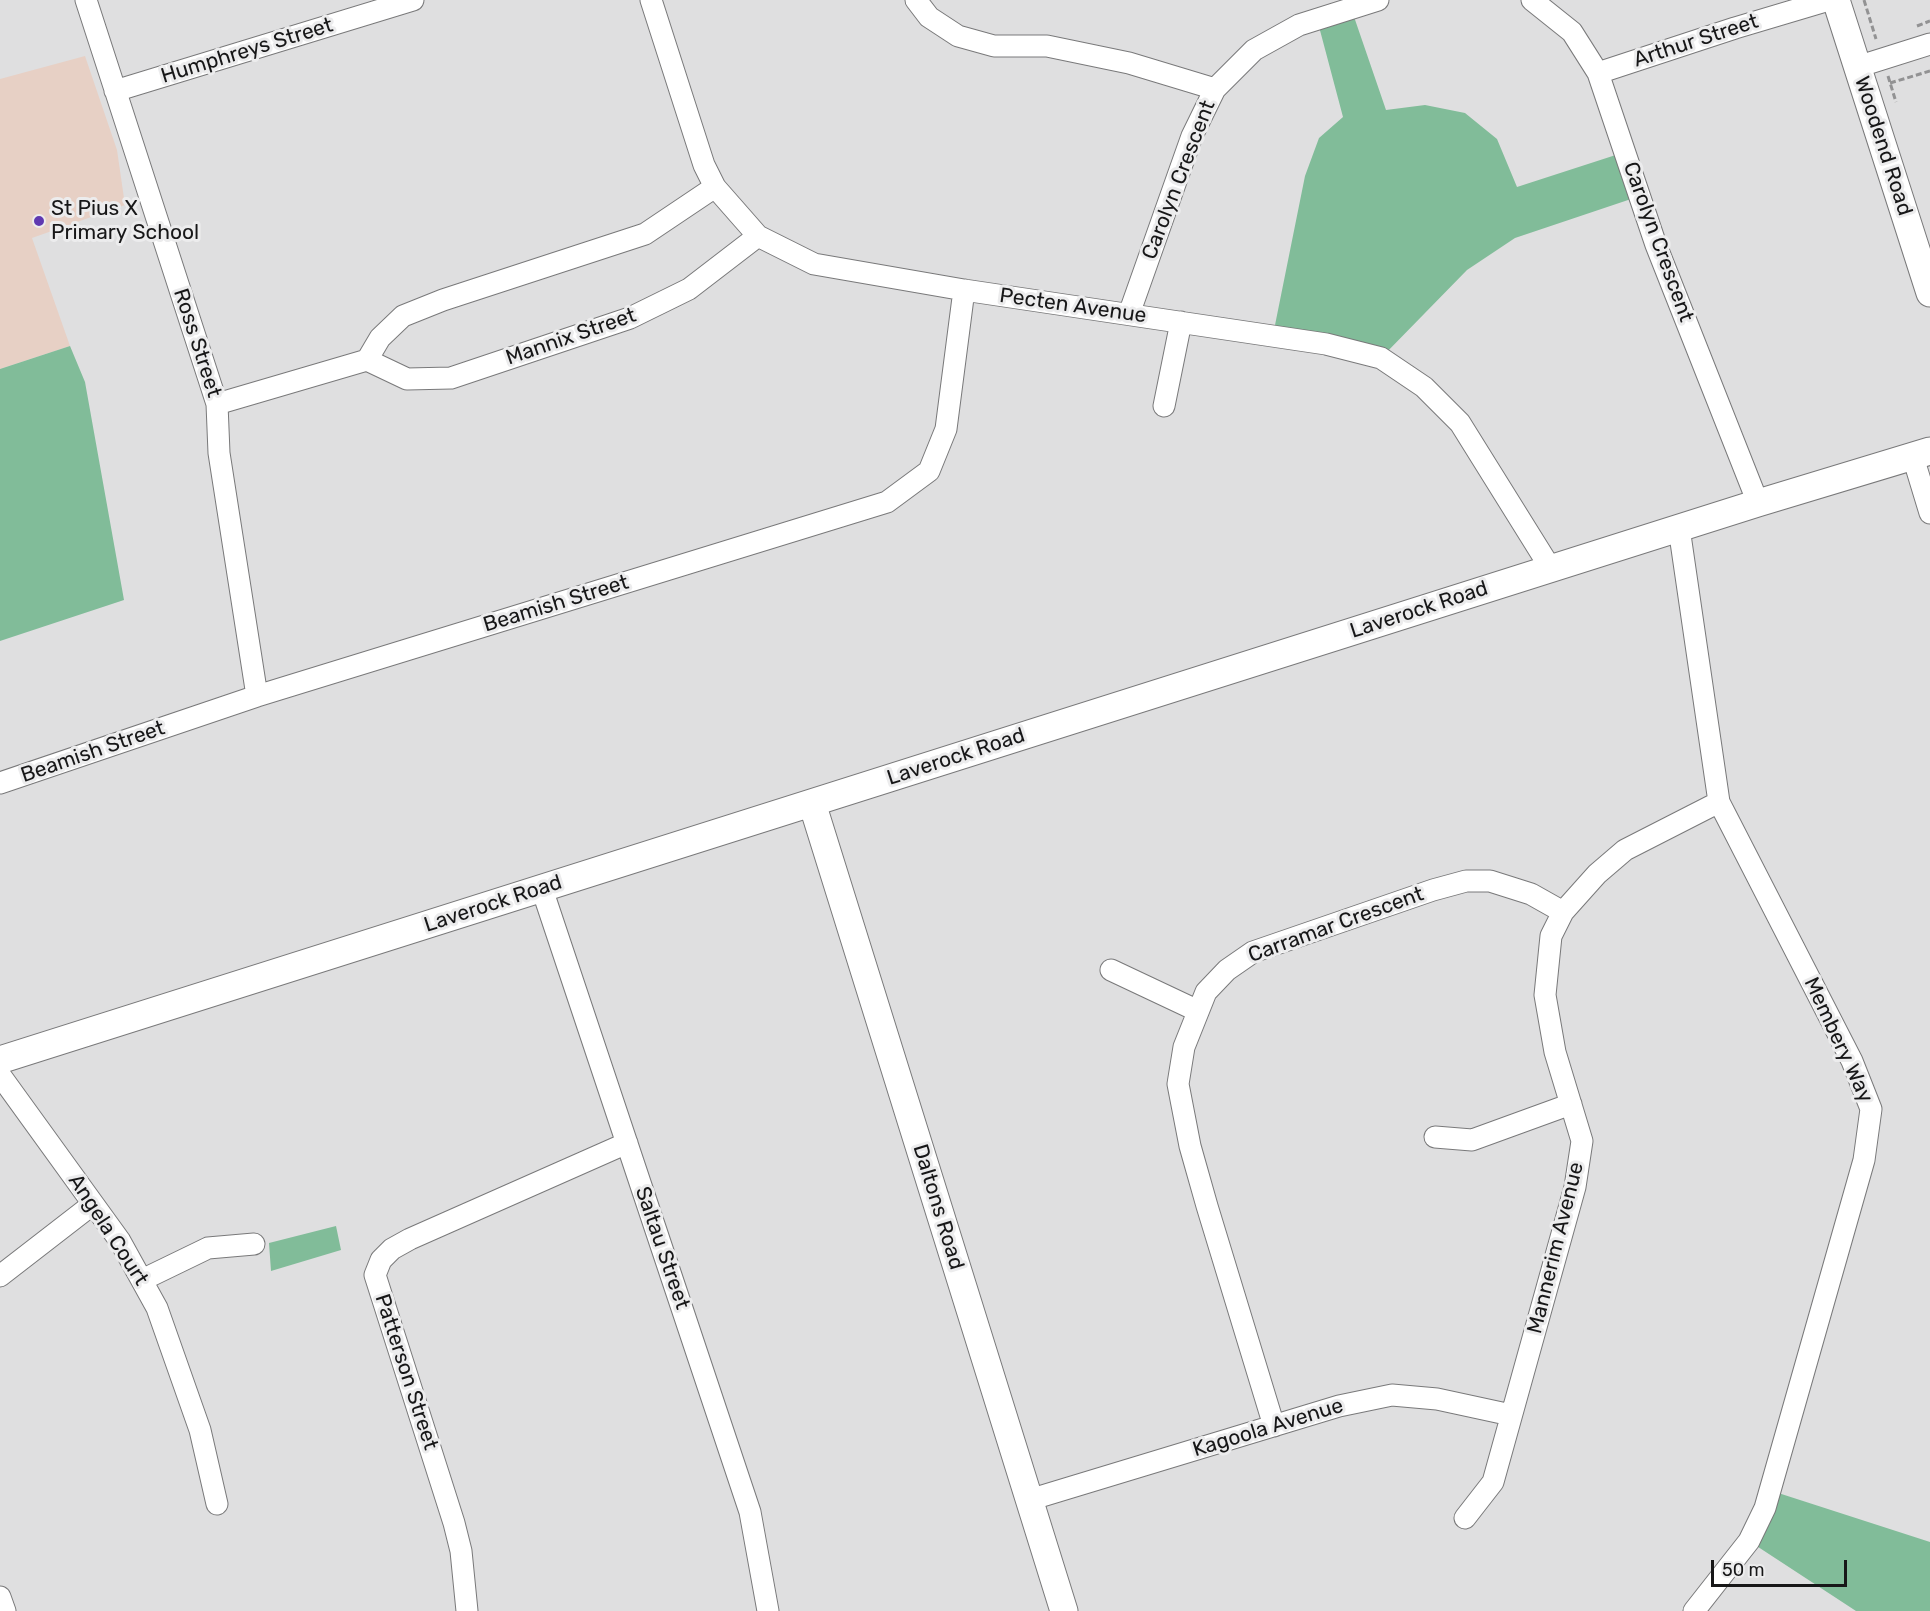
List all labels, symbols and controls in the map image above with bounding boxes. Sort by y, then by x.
street label: Arthur Street [1631,9,1761,73]
street label: Humphreys Street [158,13,336,89]
street label: Woodend Road [1849,73,1917,219]
street label: Carolyn Crescent [1137,97,1221,263]
street label: Carolyn Crescent [1617,159,1699,325]
place label: St Pius X Primary School [51,196,199,246]
marker: St Pius X Primary School [32,214,46,228]
street label: Pecten Avenue [998,283,1148,329]
street label: Ross Street [168,285,226,401]
street label: Mannix Street [503,303,639,371]
street label: Beamish Street [480,570,632,638]
street label: Laverock Road [1347,576,1491,644]
street label: Beamish Street [18,716,168,788]
street label: Laverock Road [884,723,1028,791]
street label: Laverock Road [421,870,565,938]
street label: Carramar Crescent [1245,882,1427,968]
street label: Membery Way [1798,973,1878,1107]
street label: Daltons Road [907,1141,969,1273]
street label: Mannerim Avenue [1522,1160,1590,1336]
street label: Angela Court [63,1170,153,1290]
street label: Saltau Street [629,1183,695,1313]
street label: Patterson Street [369,1291,443,1453]
street label: Kagoola Avenue [1190,1393,1346,1463]
scale bar [1714,1548,1850,1586]
text: 50 m [1722,1559,1765,1581]

